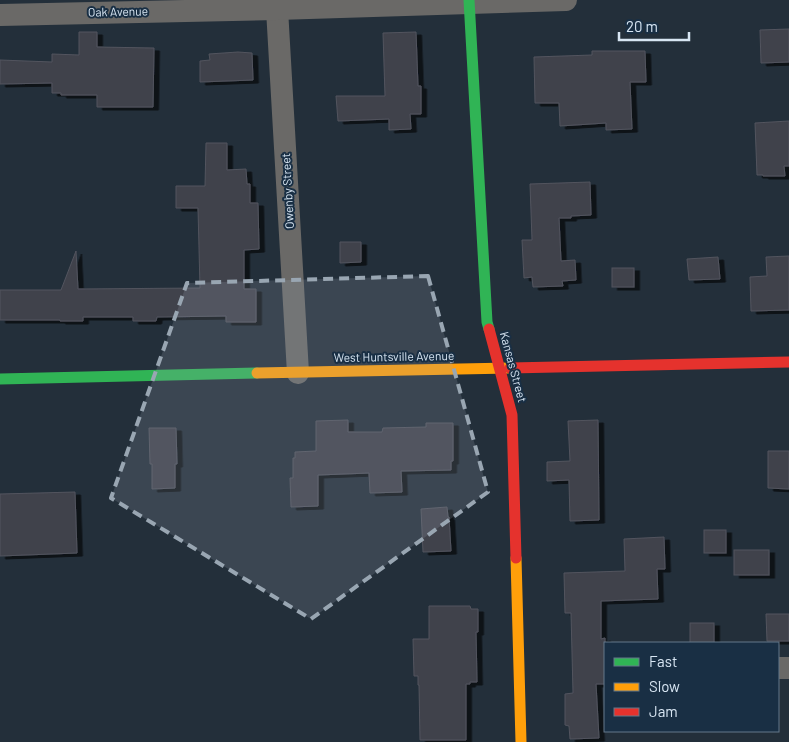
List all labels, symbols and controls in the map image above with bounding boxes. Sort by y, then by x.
street label: Oak Avenue [88,3,148,19]
scale bar [619,10,689,42]
text: 20 m [626,17,658,35]
street label: Owenby Street [278,153,296,229]
street label: Kansas Street [498,330,530,404]
street label: West Huntsville Avenue [334,348,454,364]
legend [604,642,779,732]
text: Fast [649,652,677,670]
text: Slow [649,677,680,695]
text: Jam [649,702,678,720]

